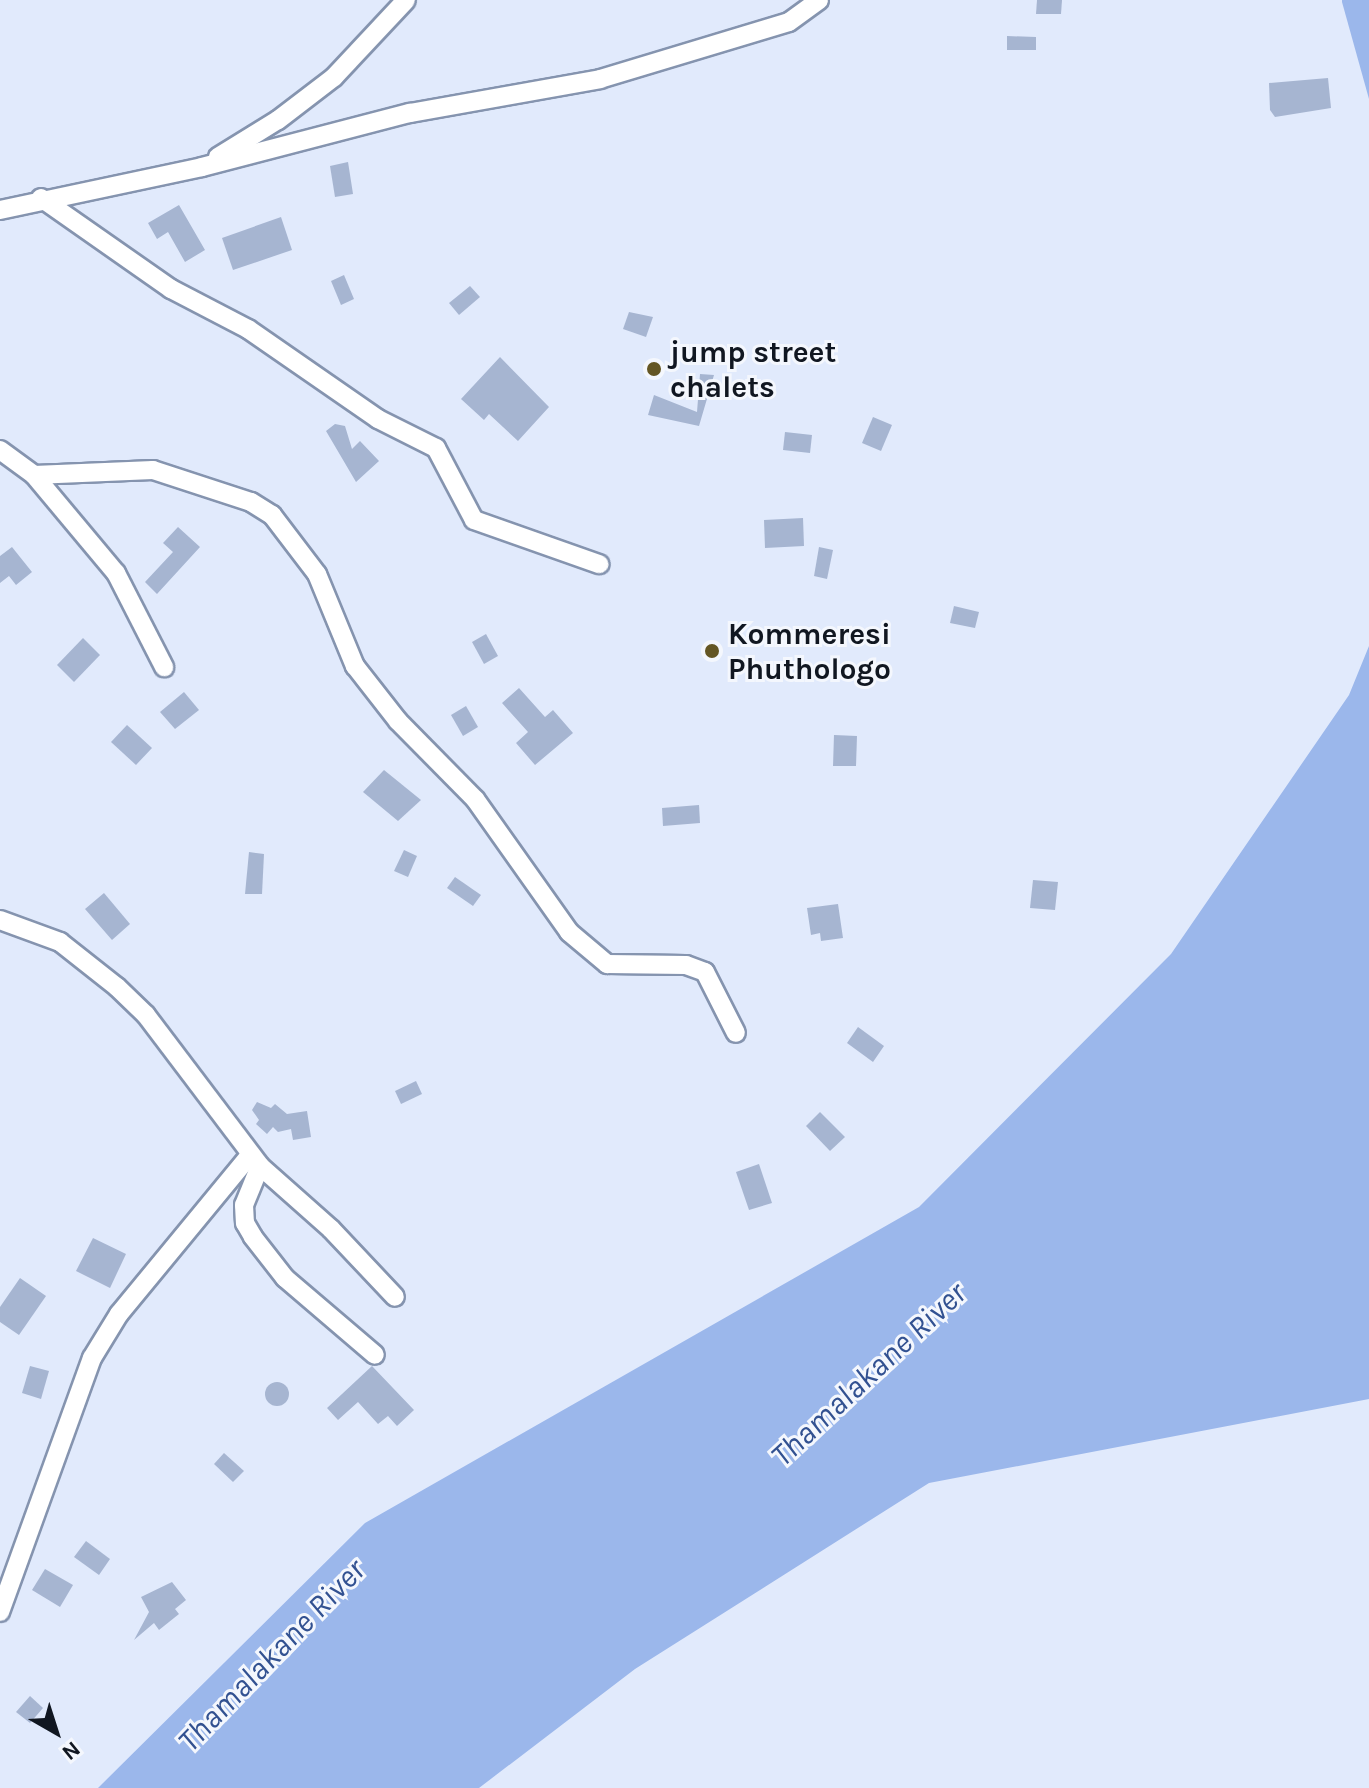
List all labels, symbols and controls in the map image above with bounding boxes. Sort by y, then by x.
place label: jump street chalets [670,334,836,404]
marker: jump street chalets [645,360,663,378]
place label: Kommeresi Phuthologo [728,616,891,686]
marker: Kommeresi Phuthologo [703,642,721,660]
water label: Thamalakane River [763,1275,975,1475]
water label: Thamalakane River [170,1552,374,1760]
north arrow [16,1692,96,1772]
text: N [57,1736,85,1766]

